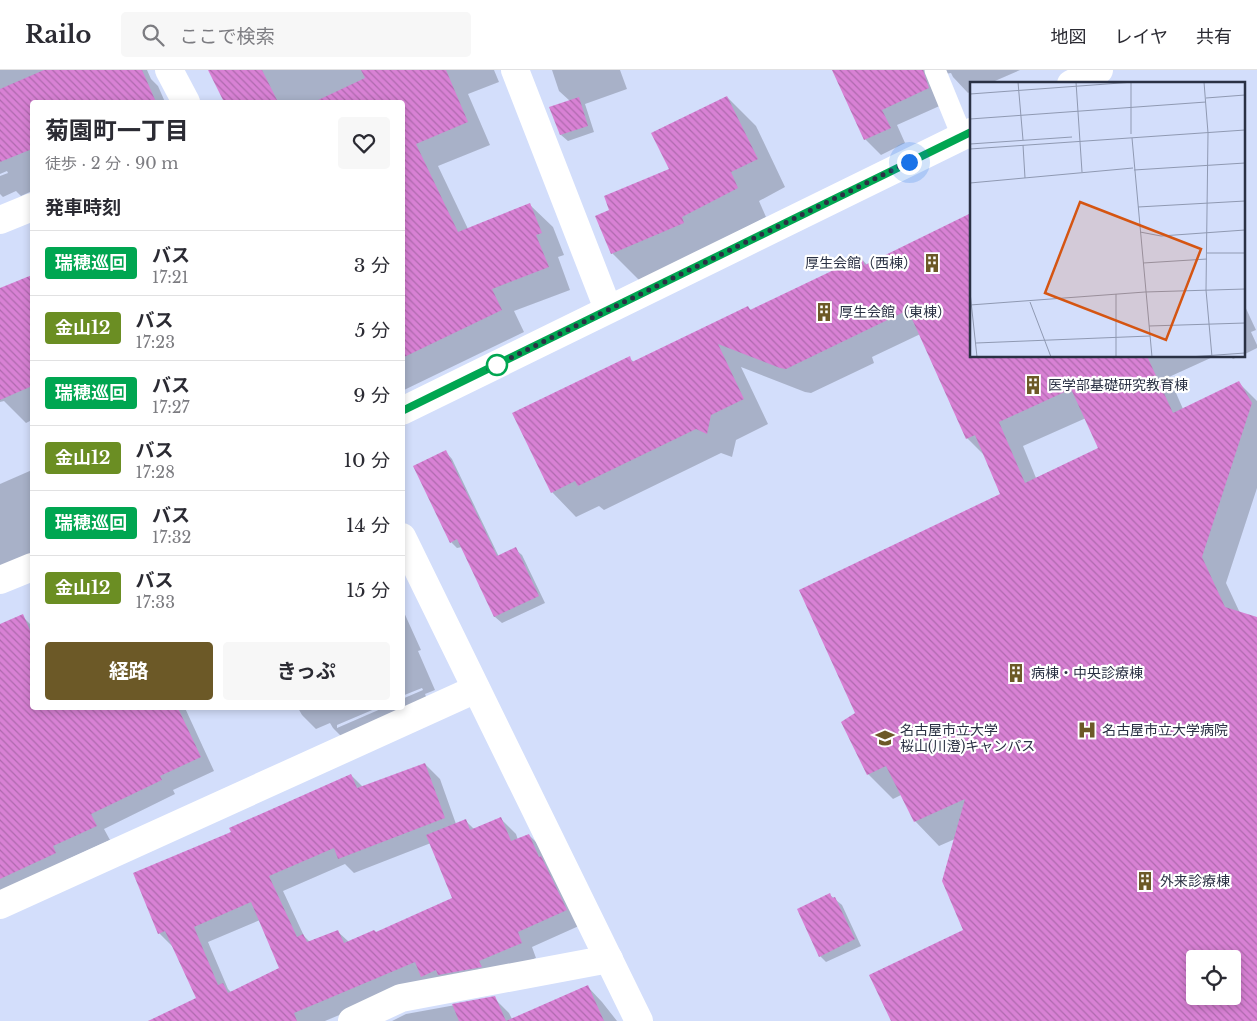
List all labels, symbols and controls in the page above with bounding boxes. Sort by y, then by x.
search box [121,12,471,57]
text: Railo [25,20,91,49]
icon: search [139,21,167,49]
text: ここで検索 [179,25,274,48]
text: 地図 [1051,26,1087,48]
text: レイヤ [1115,26,1168,48]
text: 共有 [1196,26,1232,48]
inset map [970,82,1244,358]
text: 菊園町一丁目 [45,116,189,145]
button: heart [338,117,390,169]
your location [897,150,922,175]
text: 徒歩 · 2 分 · 90 m [45,153,178,173]
text: 発車時刻 [45,196,121,219]
text: バス [152,244,190,267]
text: 瑞穂巡回 [55,252,127,274]
building icon: 厚生会館（西棟） [921,252,943,274]
text: 3 分 [354,254,390,277]
place label: 厚生会館（西棟） [805,254,917,272]
text: 17:21 [152,267,189,287]
building icon: 厚生会館（東棟） [813,301,835,323]
place label: 厚生会館（東棟） [839,303,951,321]
text: バス [136,309,174,332]
text: 金山12 [55,317,111,339]
text: 5 分 [355,319,390,342]
text: 17:23 [136,332,175,352]
unlabelled marker [486,354,508,376]
text: バス [152,374,190,397]
building icon: 医学部基礎研究教育棟 [1022,374,1044,396]
place label: 医学部基礎研究教育棟 [1048,376,1188,394]
text: 瑞穂巡回 [55,382,127,404]
text: 9 分 [353,384,390,407]
text: 17:27 [152,397,190,417]
text: バス [136,439,174,462]
text: 金山12 [55,447,111,469]
text: 10 分 [344,449,390,472]
text: 17:28 [136,462,175,482]
text: バス [152,504,190,527]
text: 瑞穂巡回 [55,512,127,534]
text: 14 分 [346,514,390,537]
text: 17:32 [152,527,191,547]
text: バス [136,569,174,592]
text: 金山12 [55,577,111,599]
text: 15 分 [346,579,390,602]
text: 17:33 [136,592,175,612]
button: 経路 [45,642,213,700]
button: きっぷ [223,642,390,700]
building icon: 病棟・中央診療棟 [1005,662,1027,684]
place label: 病棟・中央診療棟 [1031,664,1143,682]
hospital icon: 名古屋市立大学病院 [1076,719,1098,741]
place label: 名古屋市立大学 桜山(川澄)キャンパス [900,721,1035,755]
place label: 名古屋市立大学病院 [1102,721,1228,739]
school or university icon: 名古屋市立大学 桜山(川澄)キャンパス [874,727,896,749]
building icon: 外来診療棟 [1134,870,1156,892]
place label: 外来診療棟 [1160,872,1230,890]
map controls [1186,950,1241,1005]
button: locate [1186,950,1241,1005]

